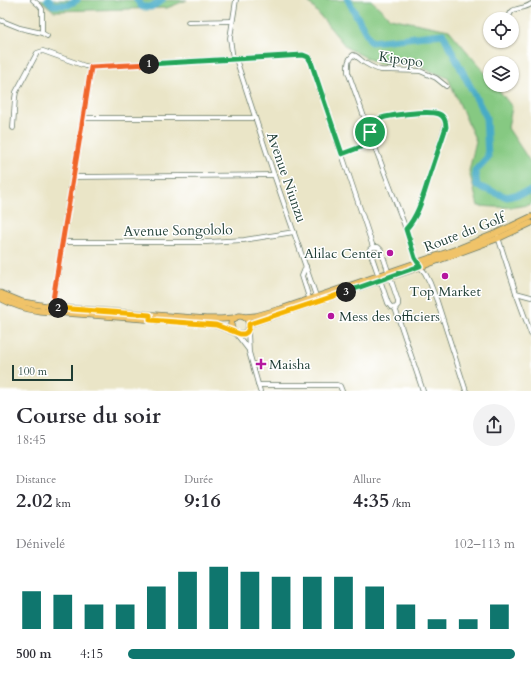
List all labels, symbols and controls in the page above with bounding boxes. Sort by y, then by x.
map controls [483,12,519,92]
button: locate [483,12,519,48]
street label: Kipopo [378,47,425,72]
pin: 1 [139,54,159,74]
text: 1 [146,56,152,71]
button: layers [483,56,519,92]
pin [353,115,387,149]
icon: arrive [359,121,381,143]
street label: Avenue Niunzu [262,129,311,225]
street label: Route du Golf [421,207,510,257]
street label: Avenue Songololo [123,220,233,241]
place label: Alilac Center [304,244,383,263]
marker: Alilac Center [385,248,395,258]
marker: Top Market [440,271,450,281]
pin: 3 [336,282,356,302]
place label: Top Market [409,282,481,301]
text: 3 [343,284,349,299]
pin: 2 [48,298,68,318]
text: 2 [55,300,61,315]
place label: Mess des officiers [339,307,440,326]
marker: Mess des officiers [326,311,336,321]
place label: Maisha [269,355,311,374]
marker: Maisha [256,359,266,369]
scale bar [12,363,73,382]
text: 100 m [18,364,47,379]
text: Course du soir [16,401,161,431]
button: share [473,404,515,446]
text: 18:45 [16,431,46,449]
text: Distance [16,472,56,487]
text: Durée [184,472,213,487]
text: Allure [353,472,381,487]
text: 2.02 [16,487,53,514]
text: 9:16 [184,487,221,514]
text: 4:35 [353,487,389,514]
text: km [53,496,71,511]
text: /km [389,496,411,511]
text: Dénivelé [16,535,65,553]
text: 102–113 m [453,535,515,553]
text: 500 m [16,645,51,663]
text: 4:15 [80,645,103,663]

